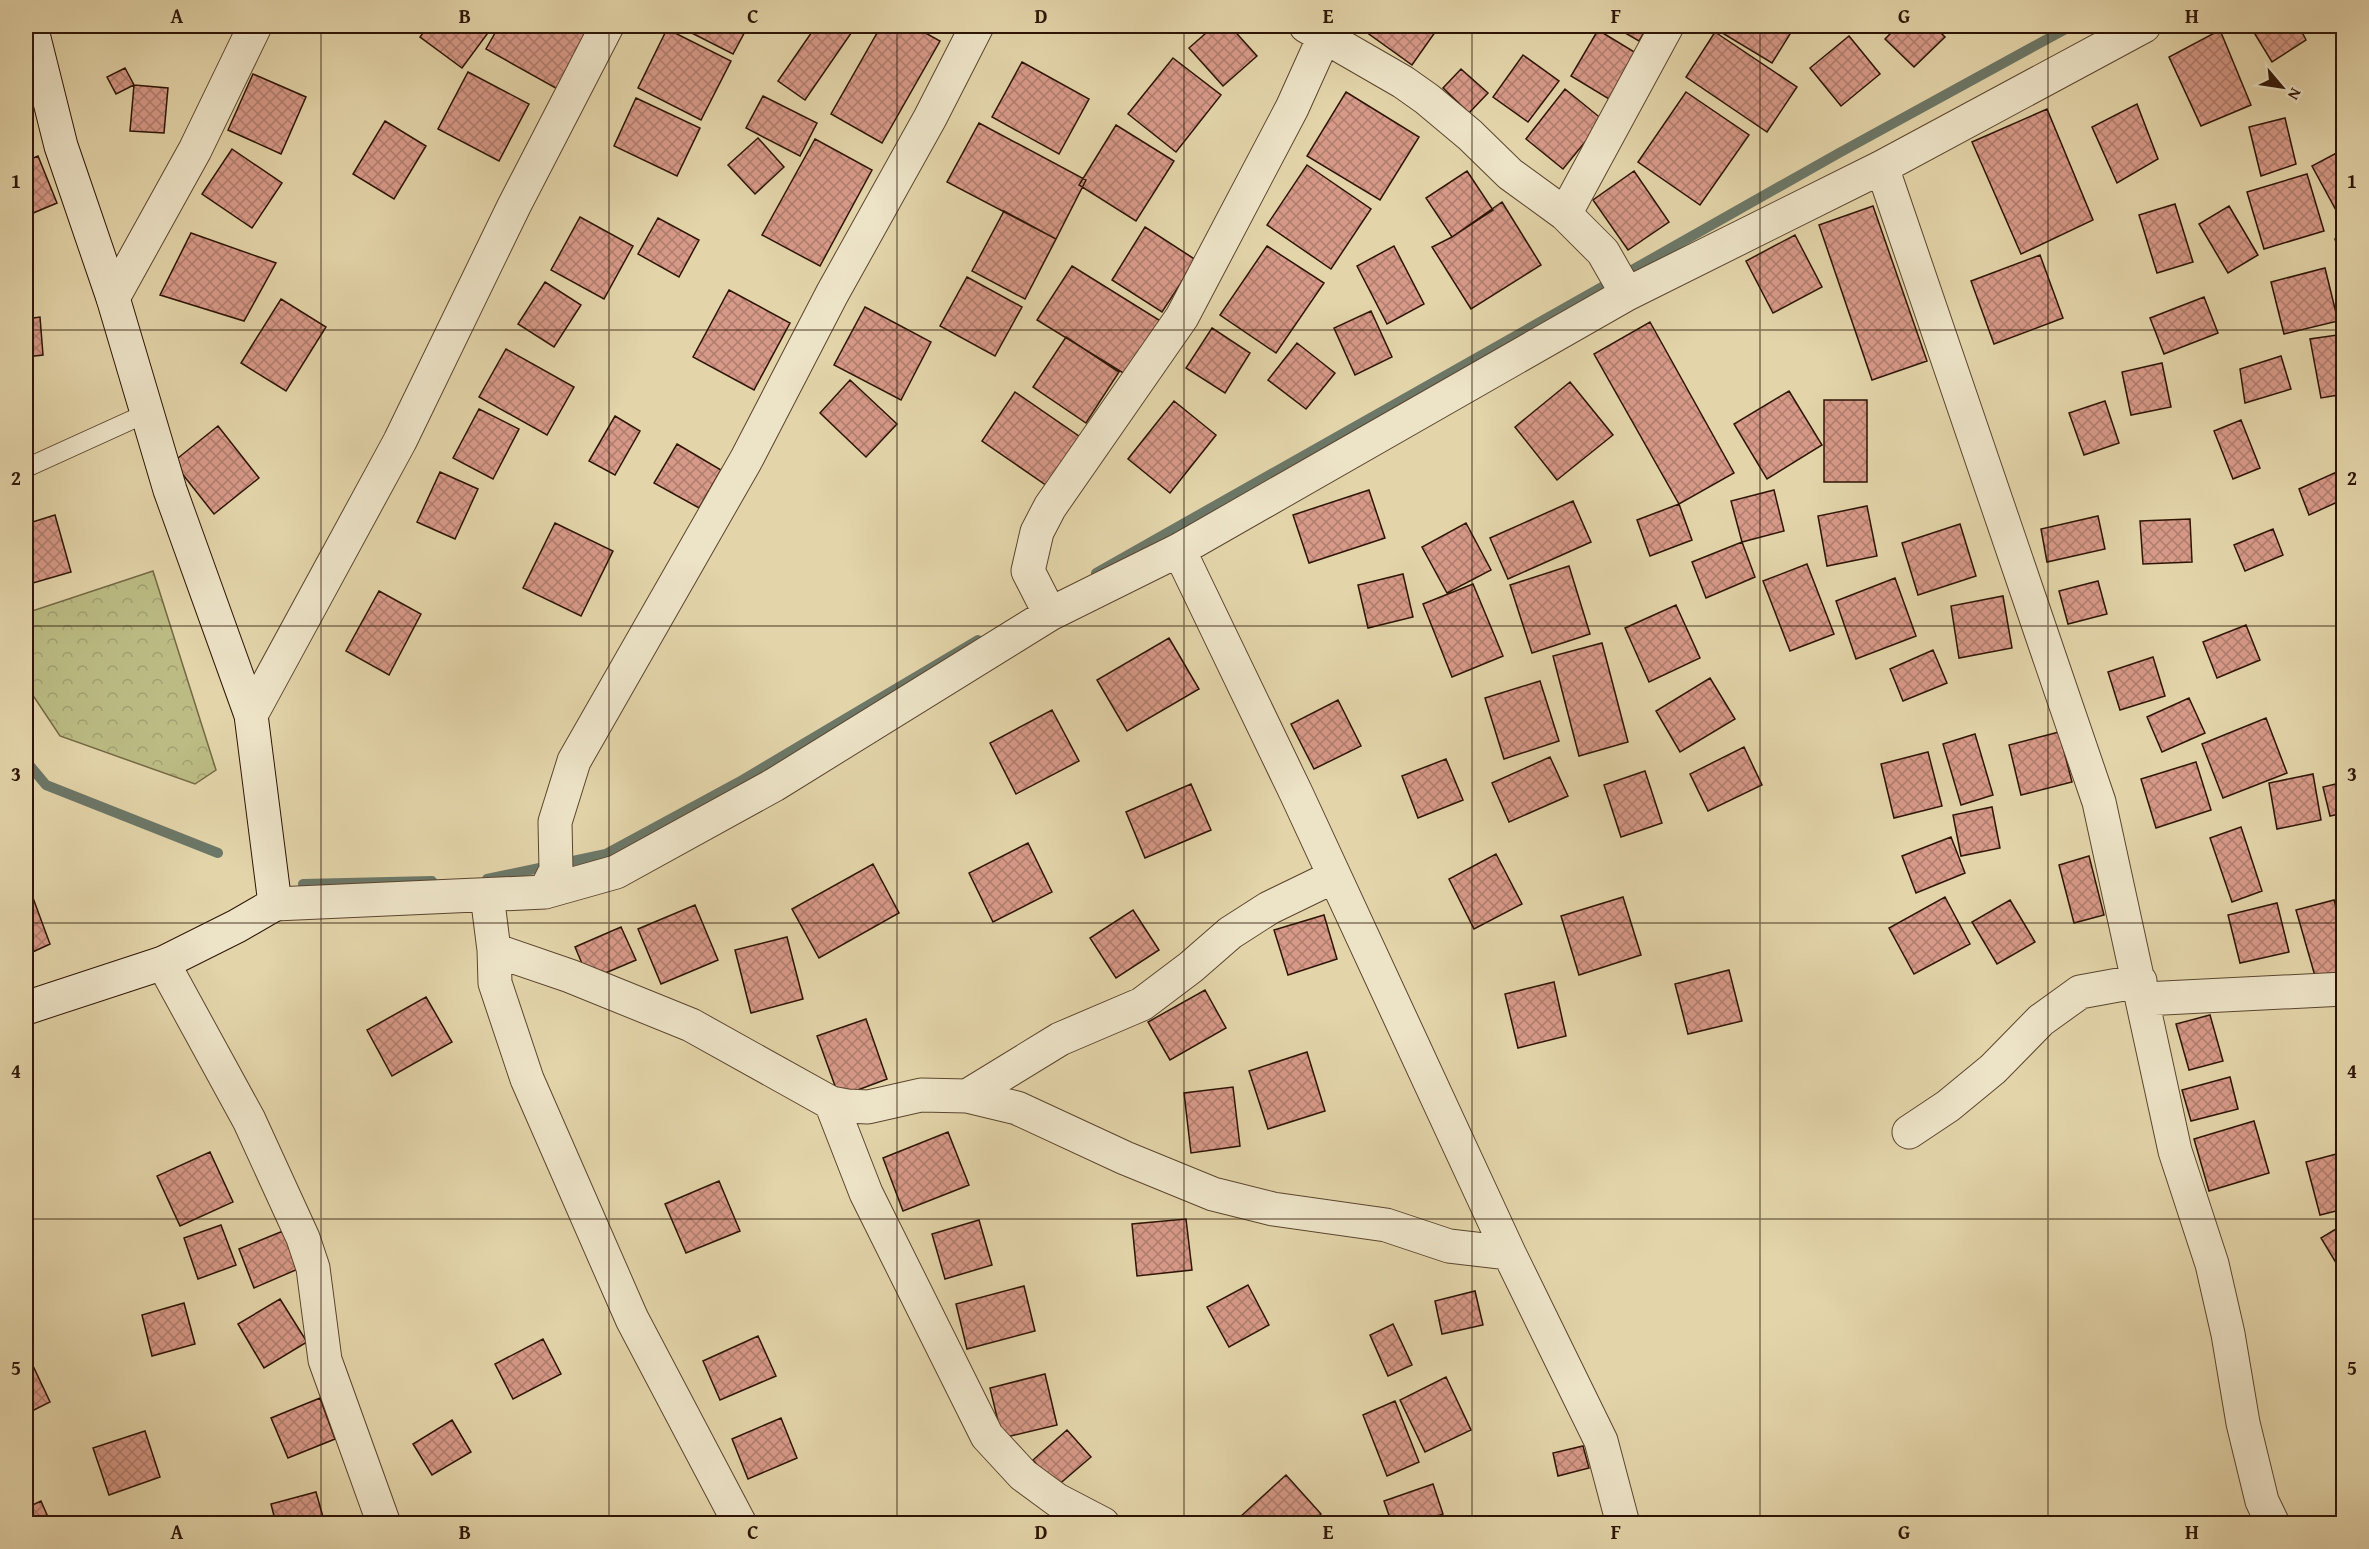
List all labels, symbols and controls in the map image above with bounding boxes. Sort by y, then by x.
text: A [171,1,184,30]
text: B [459,1,471,30]
text: C [747,1,759,30]
text: D [1034,1,1048,30]
text: E [1323,1,1334,30]
text: F [1611,1,1621,30]
text: G [1898,1,1910,30]
text: H [2185,1,2199,30]
north arrow [2252,57,2312,117]
text: N [2282,84,2308,105]
text: 1 [11,166,21,195]
text: 1 [2347,166,2357,195]
text: 2 [11,463,21,492]
text: 2 [2347,463,2357,492]
text: 3 [11,759,21,788]
text: 3 [2347,759,2357,788]
text: 4 [11,1056,21,1085]
text: 4 [2347,1056,2357,1085]
text: 5 [11,1353,21,1382]
text: 5 [2347,1353,2357,1382]
text: A [171,1517,184,1546]
text: B [459,1517,471,1546]
text: C [747,1517,759,1546]
text: D [1034,1517,1048,1546]
text: E [1323,1517,1334,1546]
text: F [1611,1517,1621,1546]
text: G [1898,1517,1910,1546]
text: H [2185,1517,2199,1546]

